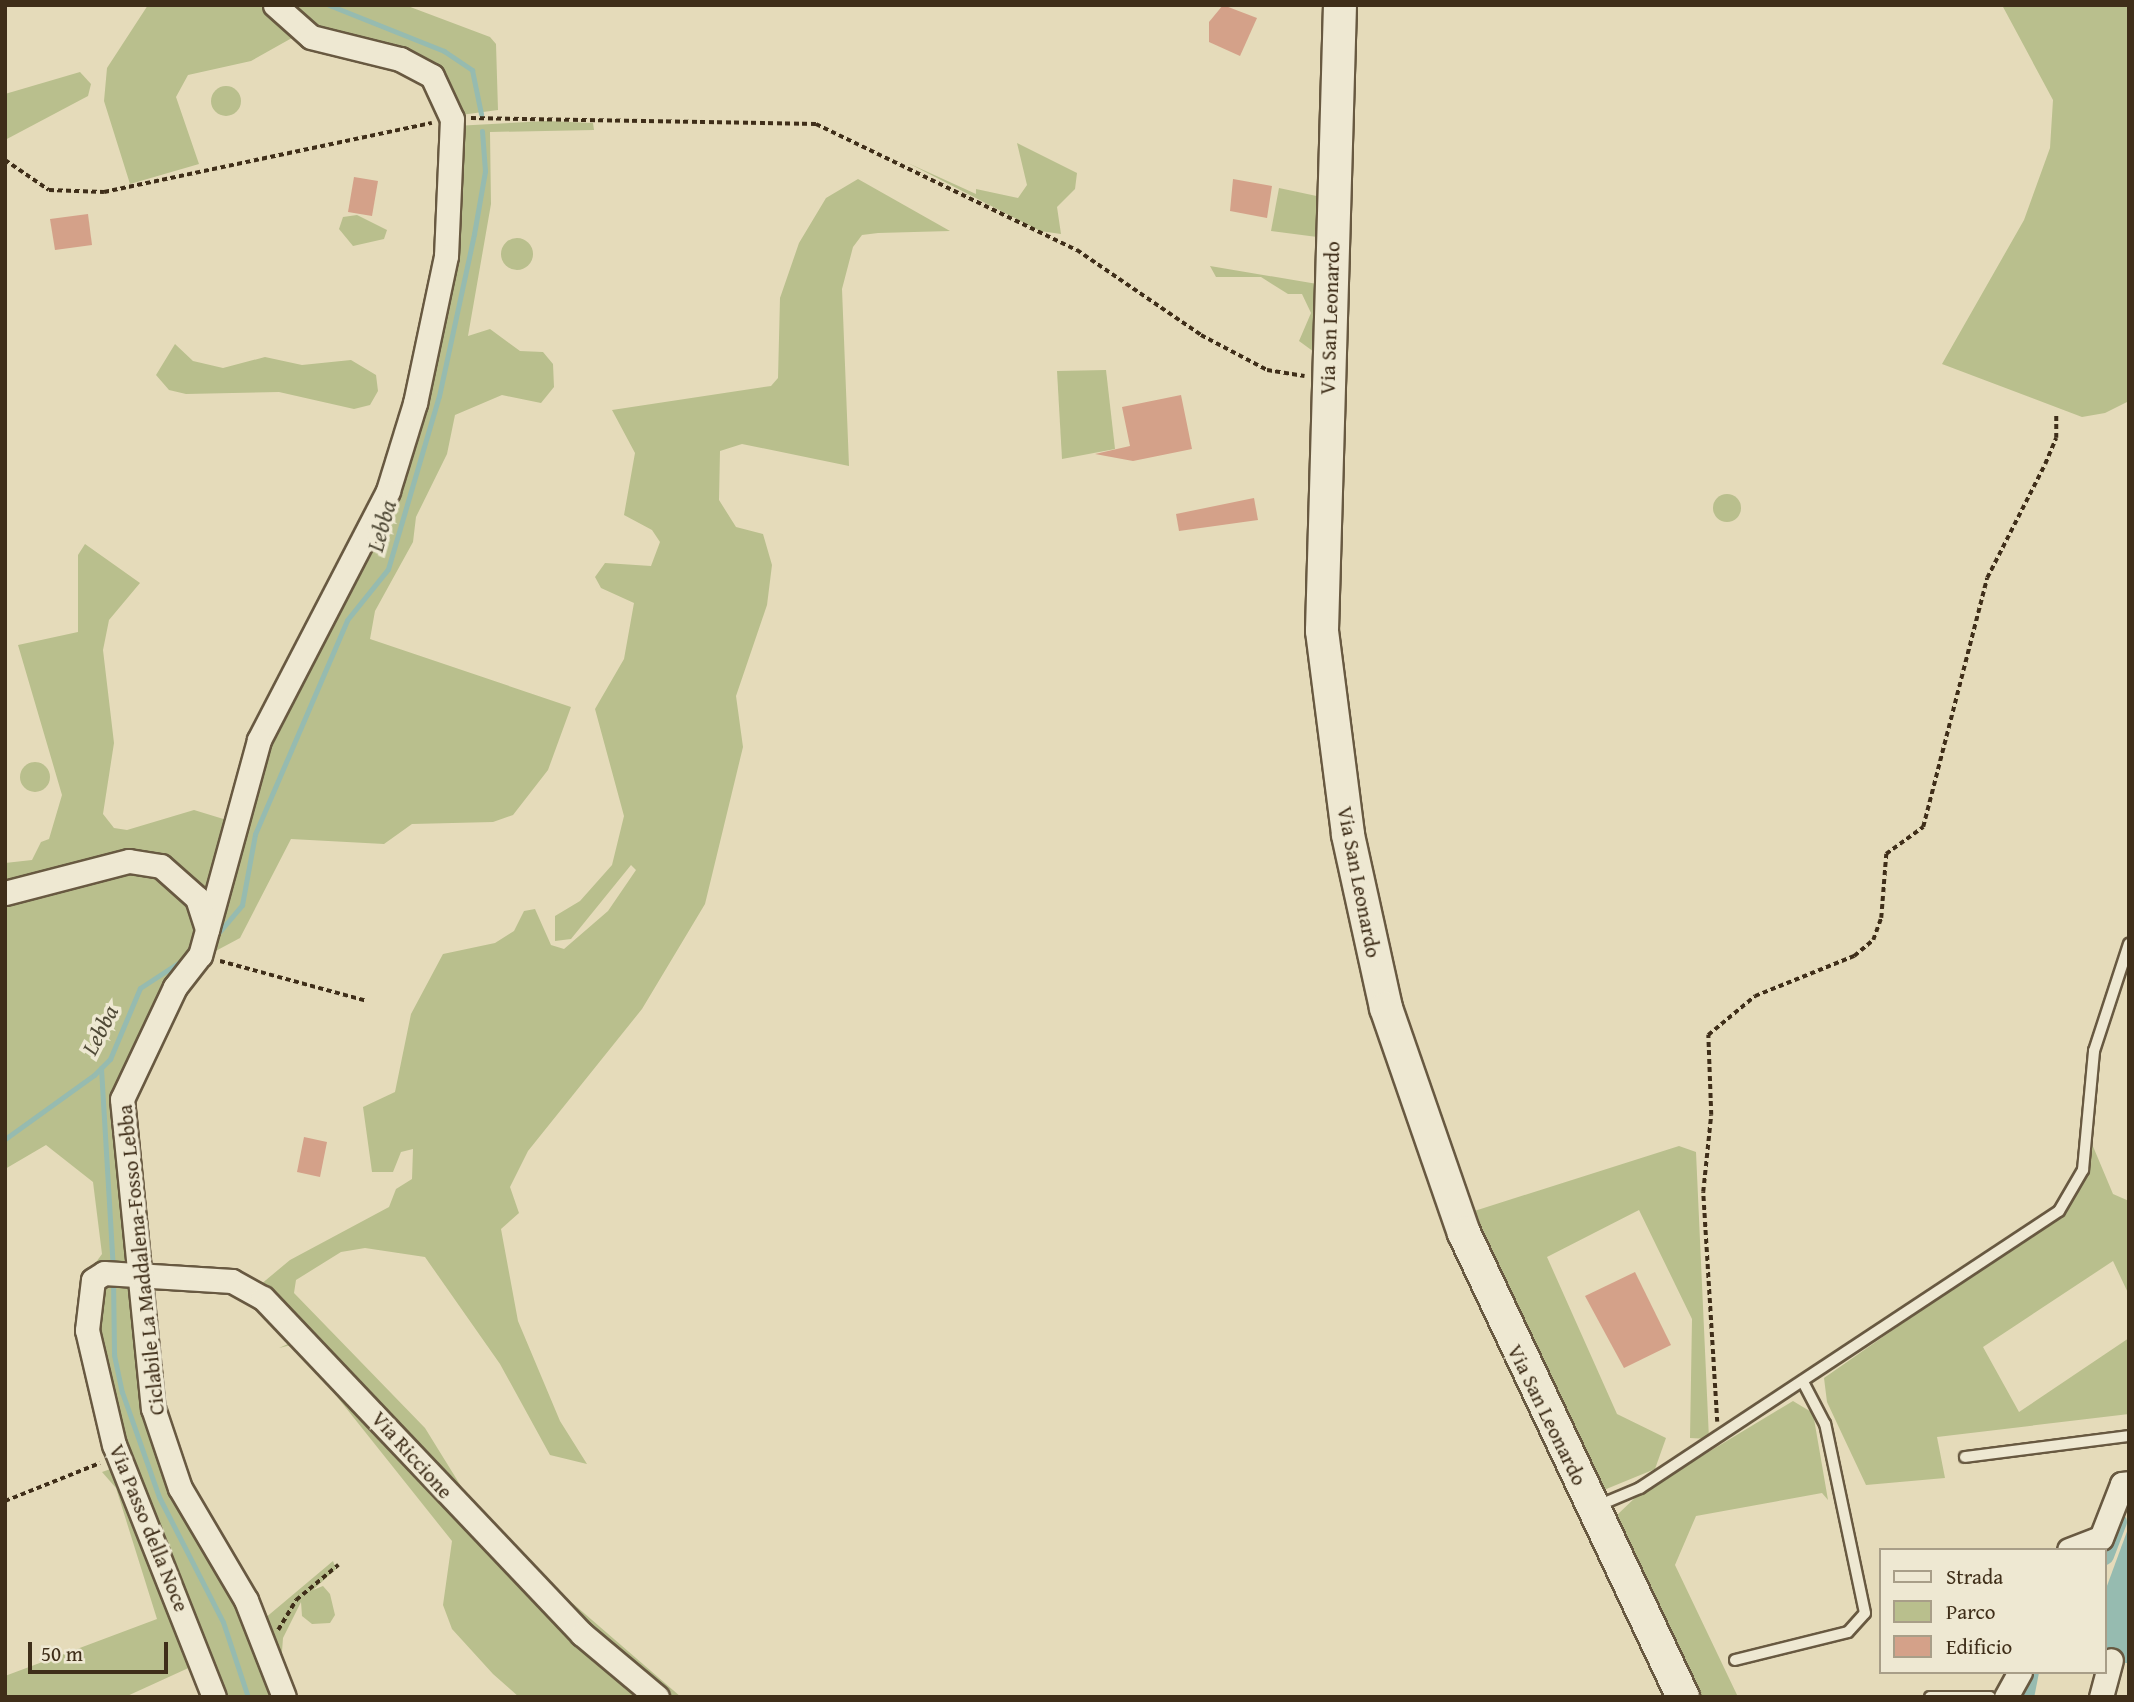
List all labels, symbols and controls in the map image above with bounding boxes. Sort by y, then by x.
street label: Via San Leonardo [1315,241,1345,395]
water label: Lebba [362,497,402,555]
street label: Via San Leonardo [1332,804,1386,960]
water label: Lebba [76,1000,124,1060]
street label: Ciclabile La Maddalena-Fosso Lebba [112,1103,170,1417]
street label: Via San Leonardo [1502,1340,1592,1490]
street label: Via Riccione [366,1406,458,1504]
street label: Via Passo della Noce [104,1441,194,1615]
legend [1878,1548,2106,1674]
text: Strada [1946,1561,2003,1592]
text: Parco [1946,1596,1996,1627]
scale bar [32,1628,172,1672]
text: Edificio [1946,1631,2012,1662]
text: 50 m [41,1638,83,1669]

